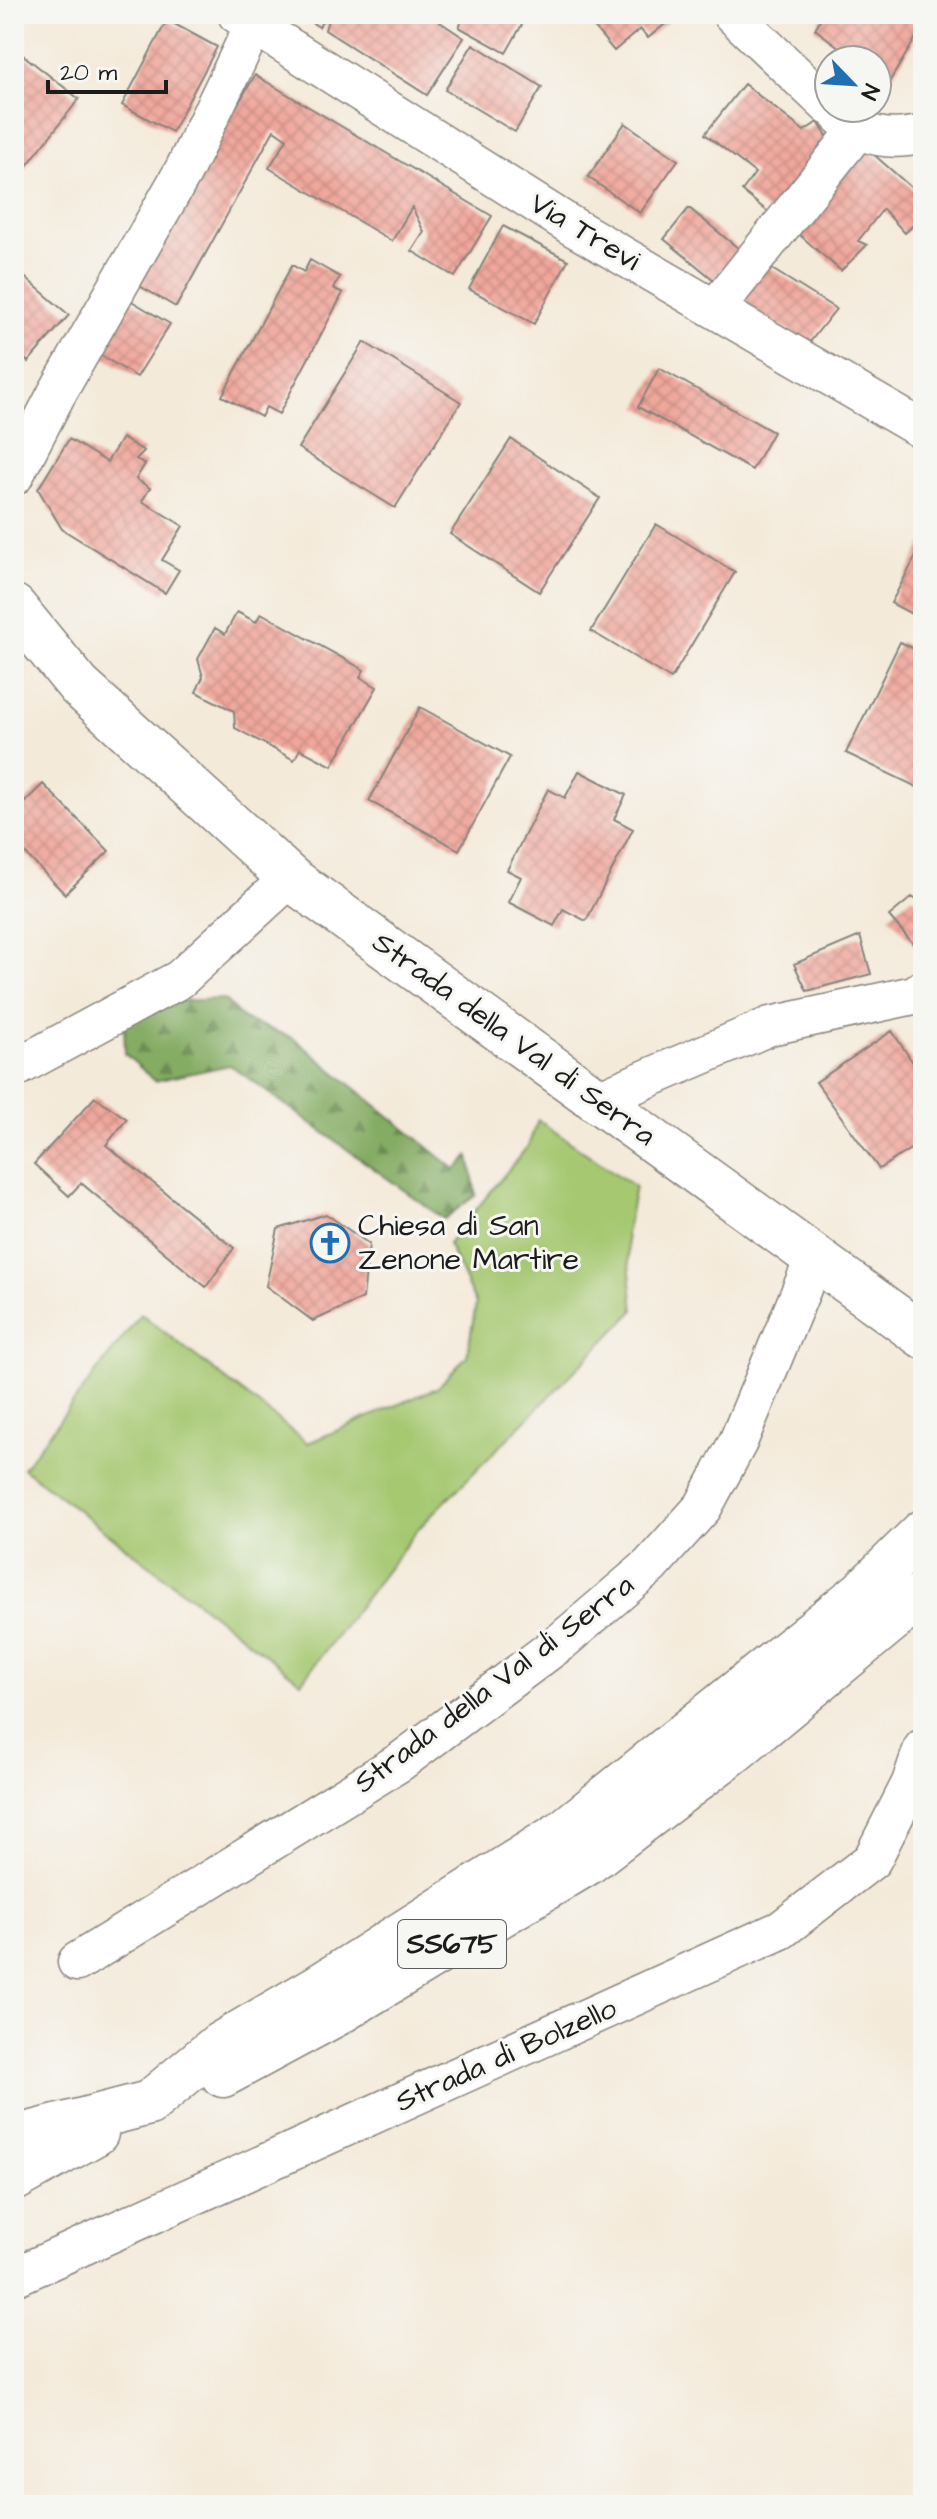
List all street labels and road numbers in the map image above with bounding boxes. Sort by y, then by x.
street label: Via Trevi [522,183,649,282]
street label: Strada della Val di Serra [364,922,664,1156]
street label: Strada della Val di Serra [345,1565,643,1803]
road number: SS675 [398,1920,506,1968]
street label: Strada di Bolzello [389,1987,623,2123]

